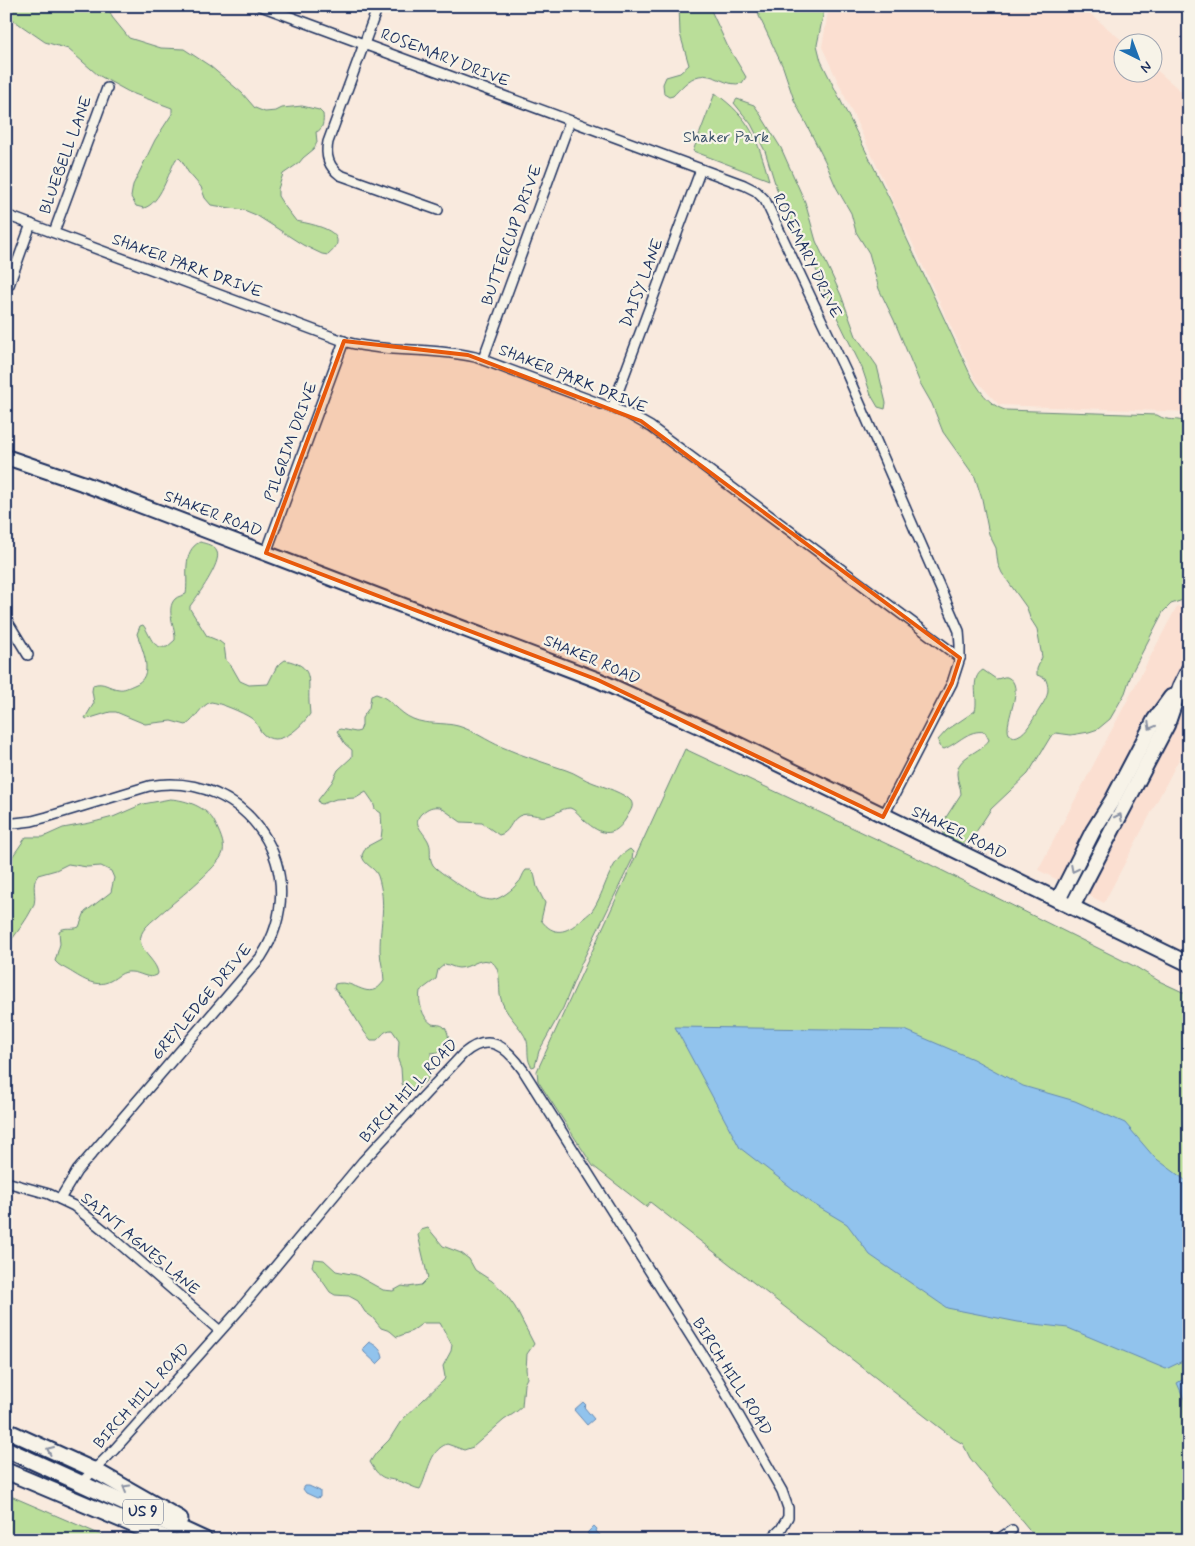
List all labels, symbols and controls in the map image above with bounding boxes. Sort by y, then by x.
street label: ROSEMARY DRIVE [378,24,512,92]
north arrow [1112,32,1162,82]
text: N [1137,57,1156,77]
street label: BLUEBELL LANE [35,93,97,217]
park label: Shaker Park [683,127,769,148]
street label: BUTTERCUP DRIVE [477,162,547,308]
street label: ROSEMARY DRIVE [768,190,846,322]
street label: SHAKER PARK DRIVE [109,229,265,303]
street label: DAISY LANE [615,236,669,330]
street label: SHAKER PARK DRIVE [496,340,650,418]
street label: PILGRIM DRIVE [260,379,322,505]
street label: SHAKER ROAD [161,486,265,542]
street label: SHAKER ROAD [540,630,644,690]
one-way arrow [1147,721,1157,730]
street label: SHAKER ROAD [908,801,1010,865]
one-way arrow [1113,813,1123,822]
one-way arrow [1070,864,1080,873]
street label: GREYLEDGE DRIVE [147,939,257,1065]
street label: BIRCH HILL ROAD [355,1034,463,1148]
street label: SAINT AGNES LANE [76,1188,204,1300]
street label: BIRCH HILL ROAD [687,1314,777,1440]
street label: BIRCH HILL ROAD [89,1339,195,1453]
one-way arrow [46,1446,55,1457]
one-way arrow [122,1484,131,1494]
road number: US 9 [123,1500,163,1524]

